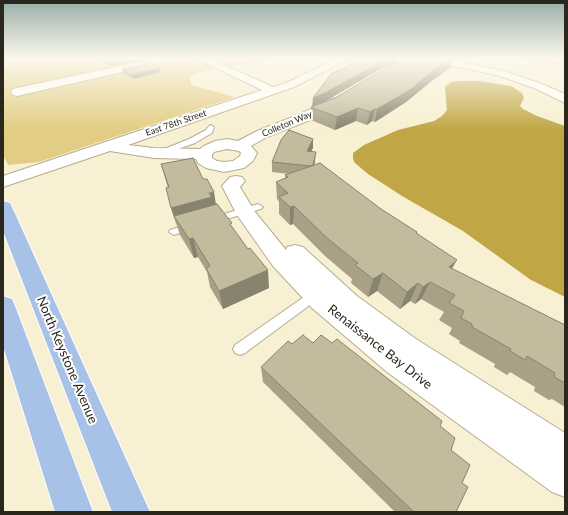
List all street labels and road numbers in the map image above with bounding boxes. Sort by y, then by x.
street label: East 78th Street [144,108,208,138]
street label: Colleton Way [260,109,314,139]
street label: North Keystone Avenue [33,294,101,426]
street label: Renaissance Bay Drive [325,301,435,393]

